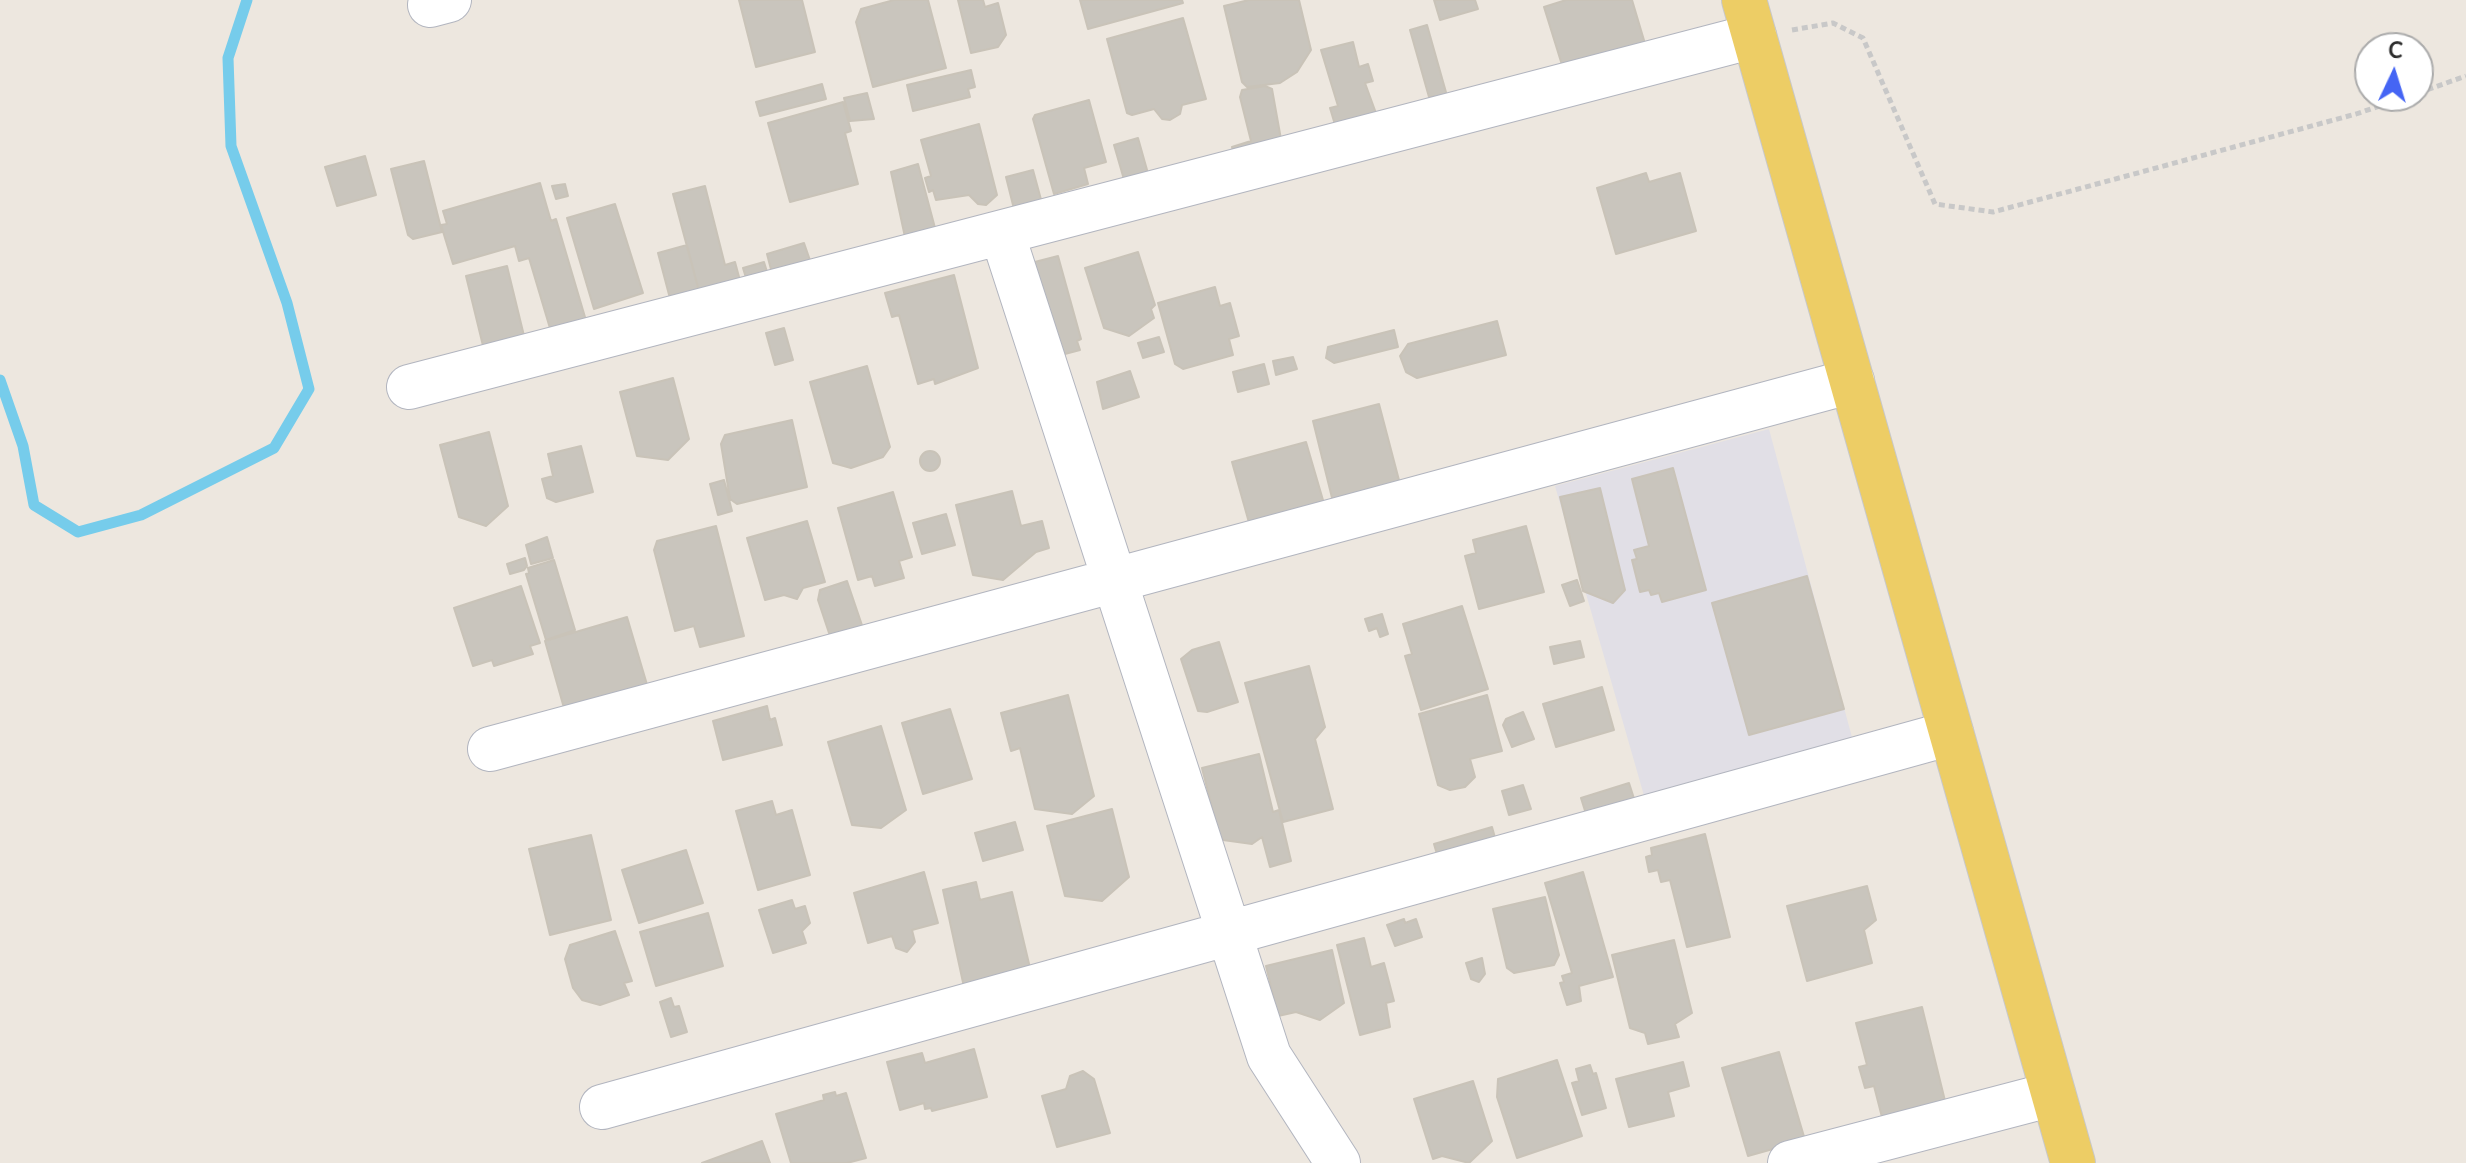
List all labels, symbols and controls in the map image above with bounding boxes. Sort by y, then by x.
north arrow [2354,32,2434,112]
text: С [2387,36,2404,64]

